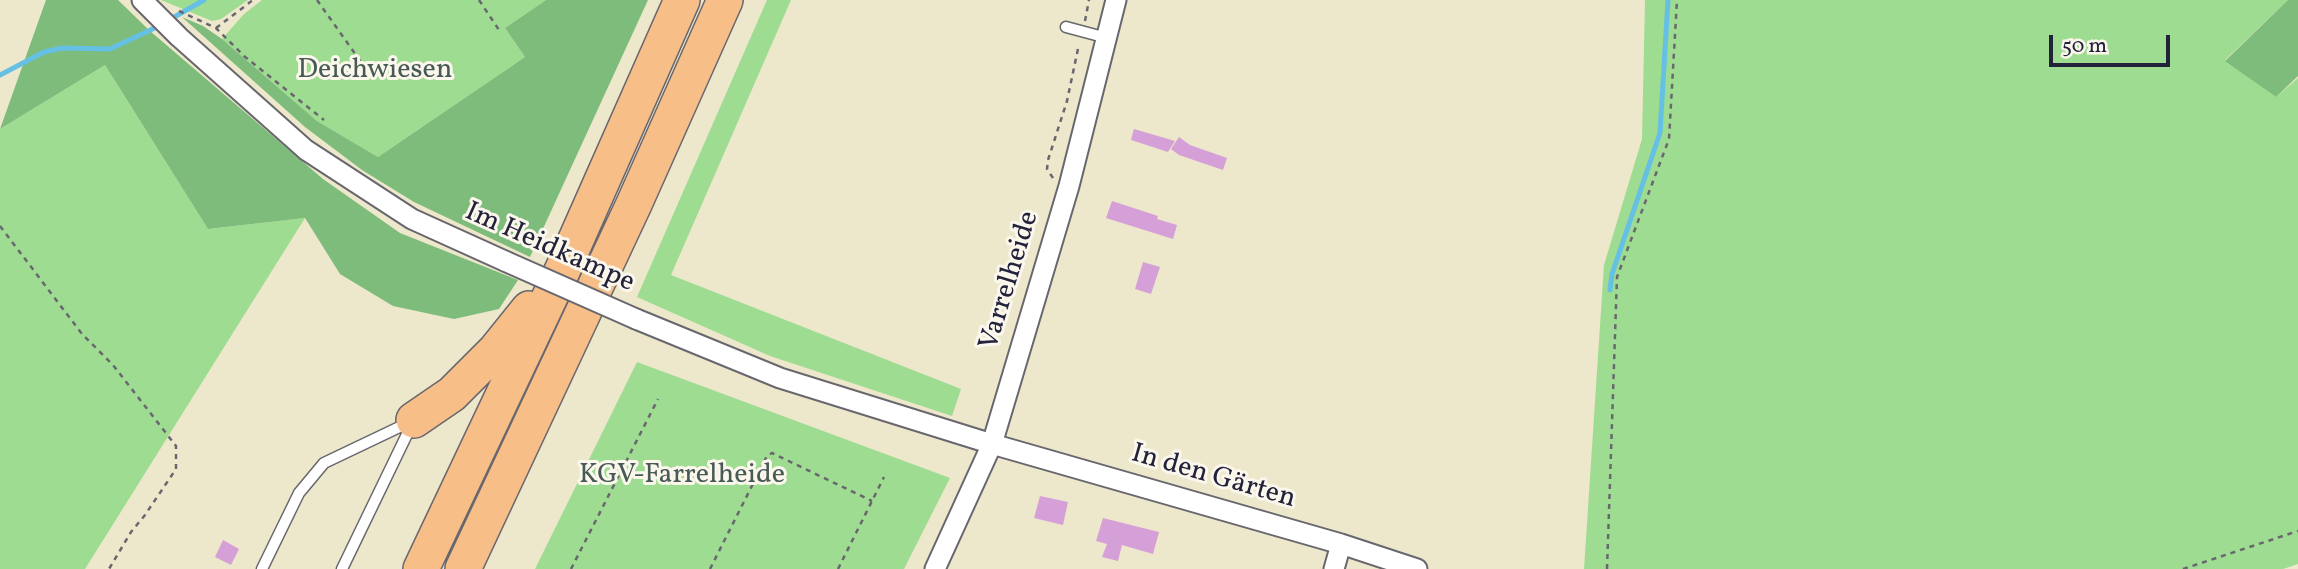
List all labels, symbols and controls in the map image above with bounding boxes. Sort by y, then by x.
scale bar [2053,21,2174,65]
text: 50 m [2062,32,2107,61]
park label: Deichwiesen [298,55,452,89]
street label: Im Heidkampe [459,197,639,301]
street label: Varrelheide [974,208,1048,354]
street label: In den Gärten [1127,439,1299,517]
park label: KGV-Farrelheide [579,460,785,494]

